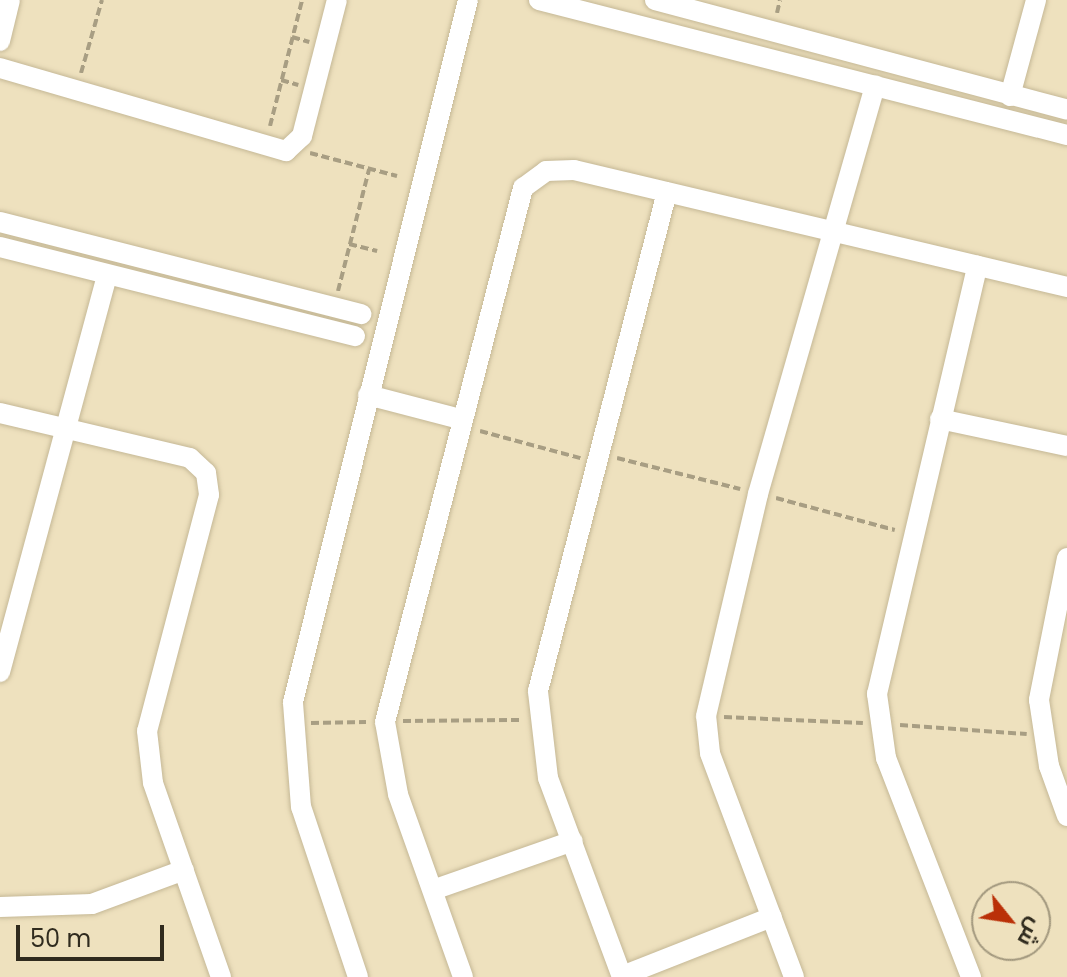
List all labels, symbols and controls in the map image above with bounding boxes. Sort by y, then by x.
north arrow [971,881,1051,961]
scale bar [20,909,168,959]
text: ش [1010,912,1051,952]
text: 50 m [30,922,91,955]

